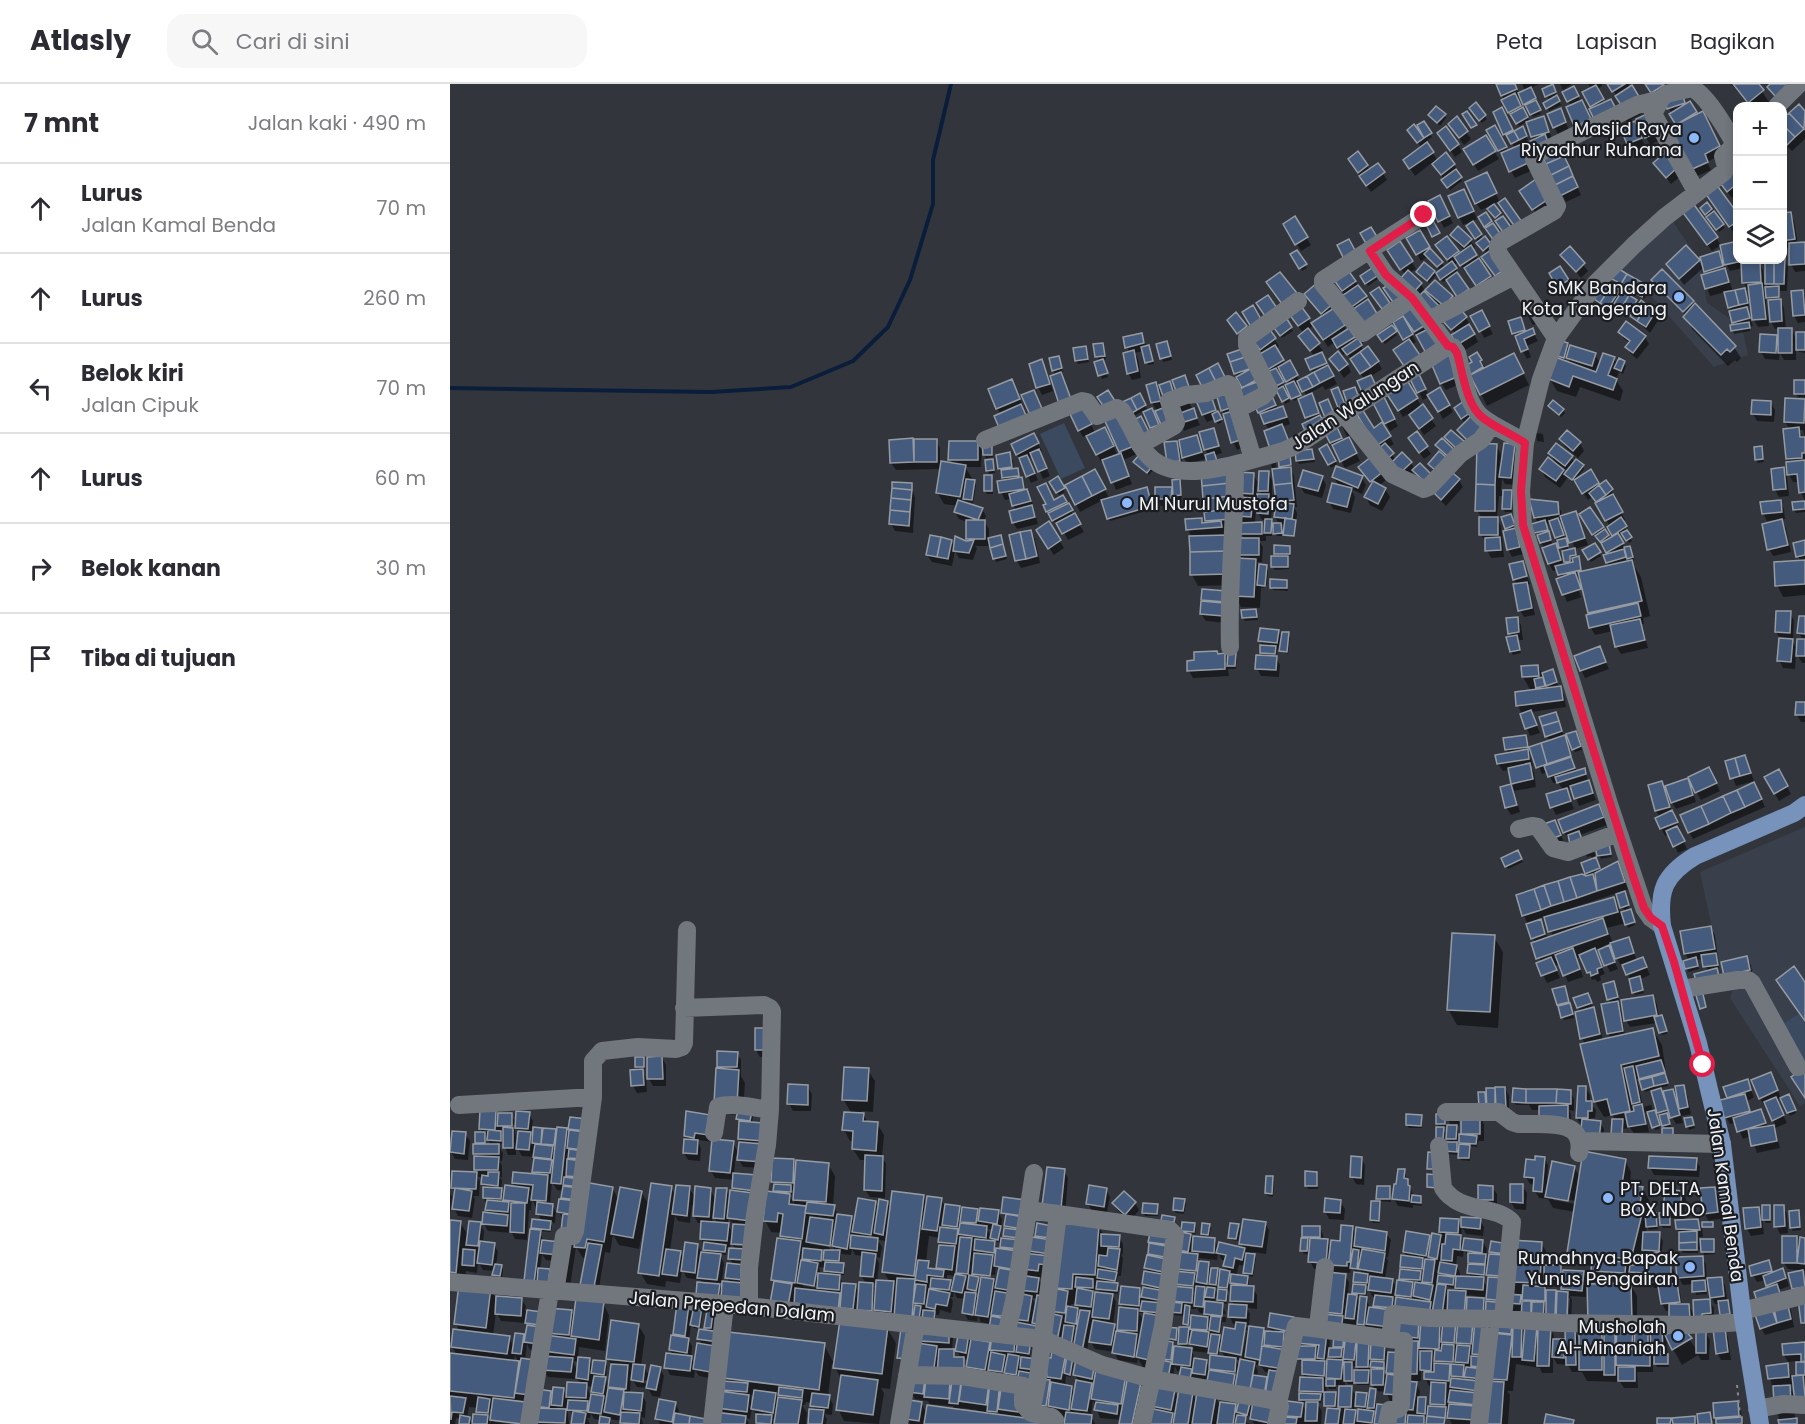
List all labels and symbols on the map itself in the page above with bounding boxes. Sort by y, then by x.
place label: Masjid Raya Riyadhur Ruhama [1521,116,1682,162]
marker: Masjid Raya Riyadhur Ruhama [1687,131,1701,145]
route end [1410,201,1436,227]
place label: SMK Bandara Kota Tangerang [1522,275,1667,321]
marker: SMK Bandara Kota Tangerang [1672,290,1686,304]
street label: Jalan Walungan [1286,354,1424,456]
place label: MI Nurul Mustofa [1139,491,1288,516]
marker: MI Nurul Mustofa [1120,496,1134,510]
route start [1689,1051,1715,1077]
street label: Jalan Kamal Benda [1701,1106,1751,1284]
place label: PT. DELTA BOX INDO [1620,1176,1705,1222]
marker: PT. DELTA BOX INDO [1601,1191,1615,1205]
place label: Rumahnya Bapak Yunus Pengairan [1518,1245,1679,1291]
marker: Rumahnya Bapak Yunus Pengairan [1683,1260,1697,1274]
street label: Jalan Prepedan Dalam [628,1285,836,1327]
place label: Musholah Al-Minaniah [1556,1314,1666,1360]
marker: Musholah Al-Minaniah [1671,1329,1685,1343]

